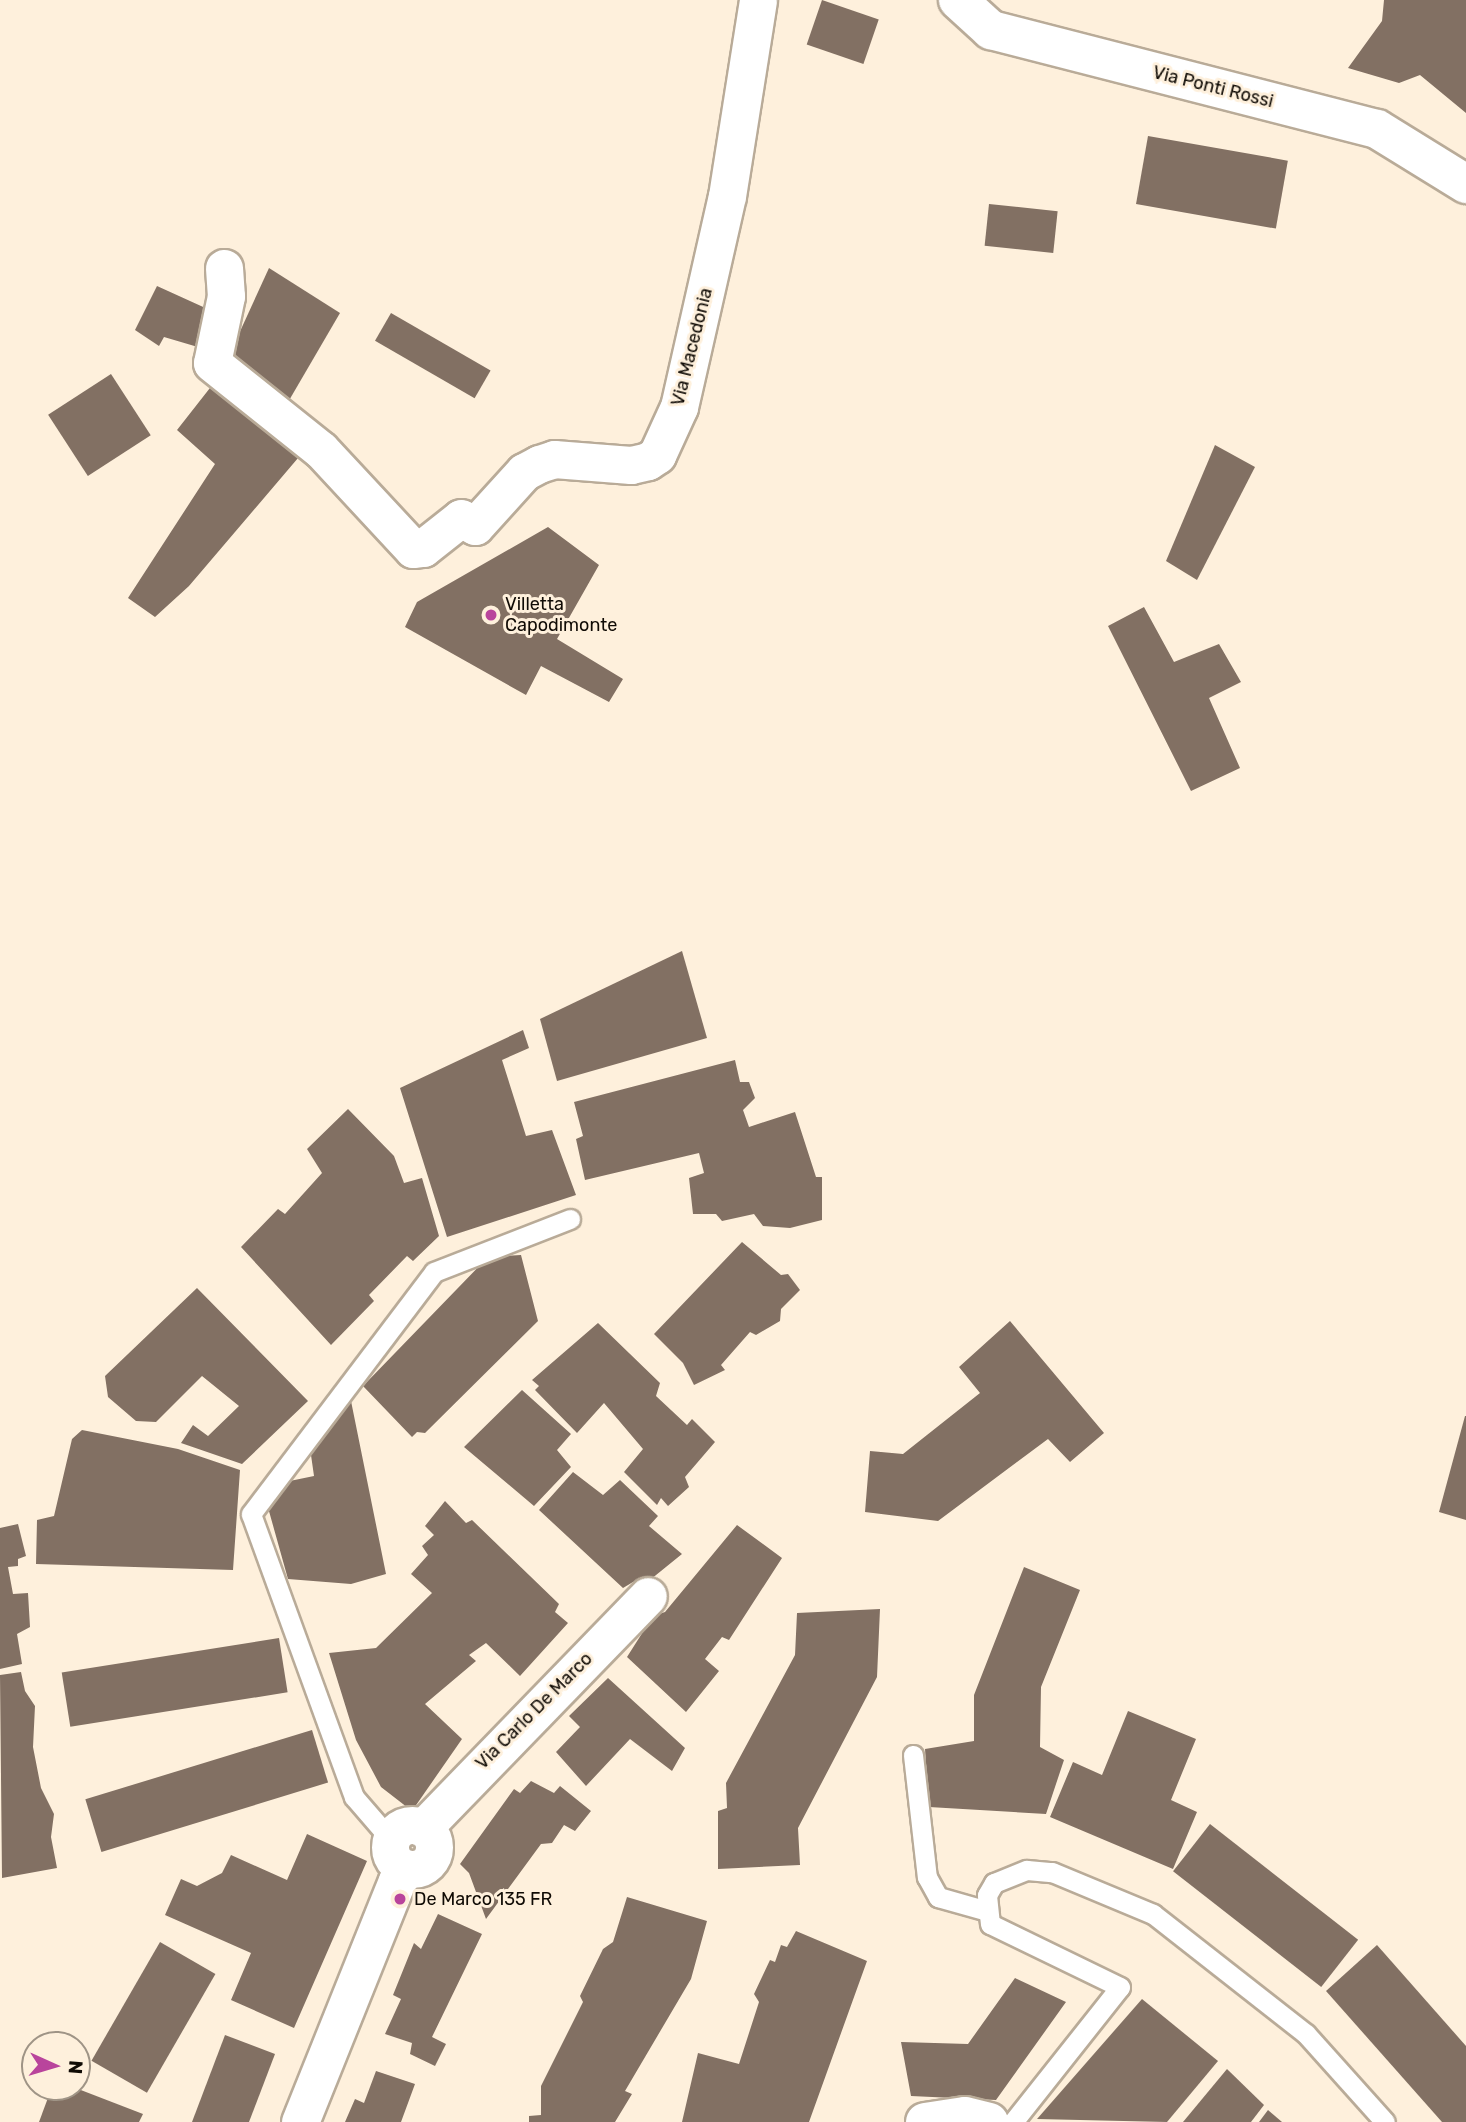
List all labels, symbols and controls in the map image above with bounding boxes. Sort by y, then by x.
street label: Via Ponti Rossi [1150,62,1276,112]
street label: Via Macedonia [667,286,717,408]
place label: Villetta Capodimonte [505,594,617,636]
marker: Villetta Capodimonte [483,607,499,623]
street label: Via Carlo De Marco [471,1648,597,1774]
place label: De Marco 135 FR [414,1888,552,1910]
marker: De Marco 135 FR [392,1891,408,1907]
north arrow [21,2031,91,2101]
text: N [64,2060,87,2075]

